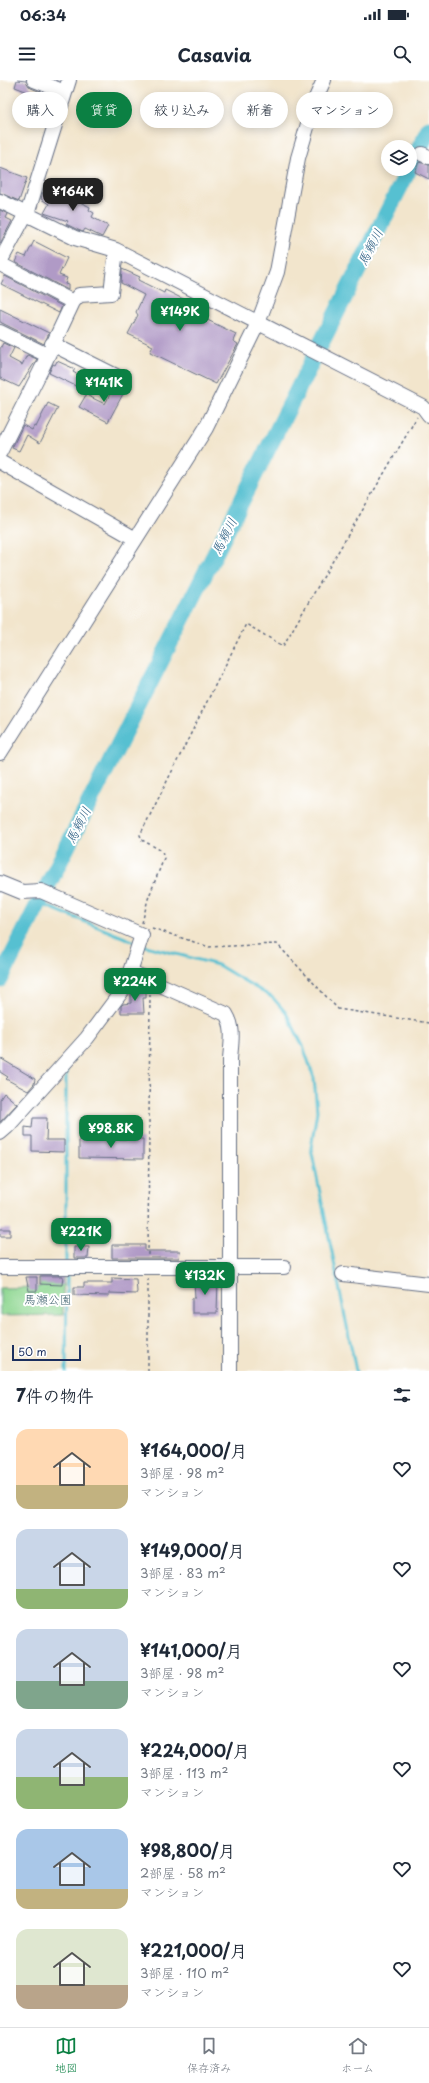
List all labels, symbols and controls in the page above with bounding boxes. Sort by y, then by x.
text: 06:34 [20,3,66,26]
text: Casavia [178,41,251,68]
icon: menu [16,43,38,65]
icon: search [391,43,413,65]
chip: 購入 [12,92,68,128]
chip: 賃貸 [76,92,132,128]
chip: 絞り込み [140,92,224,128]
chip: 新着 [232,92,288,128]
chip: マンション [296,92,393,128]
map controls [381,140,417,176]
button: layers [381,140,417,176]
pin: ¥164K [45,178,101,212]
text: ¥164K [52,181,94,200]
water label: 馬頼川 [352,225,387,268]
pin: ¥149K [152,298,208,332]
text: ¥149K [160,301,200,320]
pin: ¥141K [76,369,132,403]
text: ¥141K [85,372,123,391]
water label: 馬頼川 [206,514,241,557]
water label: 馬頼川 [60,803,95,846]
pin: ¥224K [107,968,163,1002]
text: ¥224K [113,971,157,990]
pin: ¥98.8K [78,1115,144,1149]
text: ¥98.8K [88,1118,134,1137]
pin: ¥221K [53,1218,109,1252]
text: ¥221K [60,1221,102,1240]
pin: ¥132K [177,1262,233,1296]
text: ¥132K [185,1265,225,1284]
park label: 馬瀬公園 [24,1290,72,1308]
scale bar [12,1343,81,1362]
text: 50 m [18,1343,47,1360]
text: 7件の物件 [16,1382,94,1408]
icon: filters [391,1384,413,1406]
text: ¥164,000/月 [140,1437,247,1463]
icon: home [48,1445,96,1493]
icon: heart [391,1458,413,1480]
text: 3部屋 · 98 m² [140,1463,225,1482]
text: マンション [140,1482,204,1501]
text: ¥149,000/月 [140,1537,245,1563]
icon: home [48,1545,96,1593]
icon: heart [391,1558,413,1580]
text: 3部屋 · 83 m² [140,1563,226,1582]
text: マンション [140,1582,204,1601]
text: ¥141,000/月 [140,1637,243,1663]
icon: home [48,1645,96,1693]
icon: heart [391,1658,413,1680]
text: 3部屋 · 98 m² [140,1663,225,1682]
text: マンション [140,1682,204,1701]
text: ¥224,000/月 [140,1737,250,1763]
icon: home [48,1745,96,1793]
icon: heart [391,1758,413,1780]
text: 3部屋 · 113 m² [140,1763,228,1782]
text: マンション [140,1782,204,1801]
text: ¥98,800/月 [140,1837,235,1863]
icon: home [48,1845,96,1893]
icon: heart [391,1858,413,1880]
text: 2部屋 · 58 m² [140,1863,226,1882]
text: マンション [140,1882,204,1901]
text: ¥221,000/月 [140,1937,247,1963]
icon: home [48,1945,96,1993]
icon: heart [391,1958,413,1980]
text: 3部屋 · 110 m² [140,1963,229,1982]
text: マンション [140,1982,204,2001]
tab: 地図 [55,2035,77,2076]
tab: 保存済み [187,2035,231,2076]
tab: ホーム [341,2035,374,2076]

